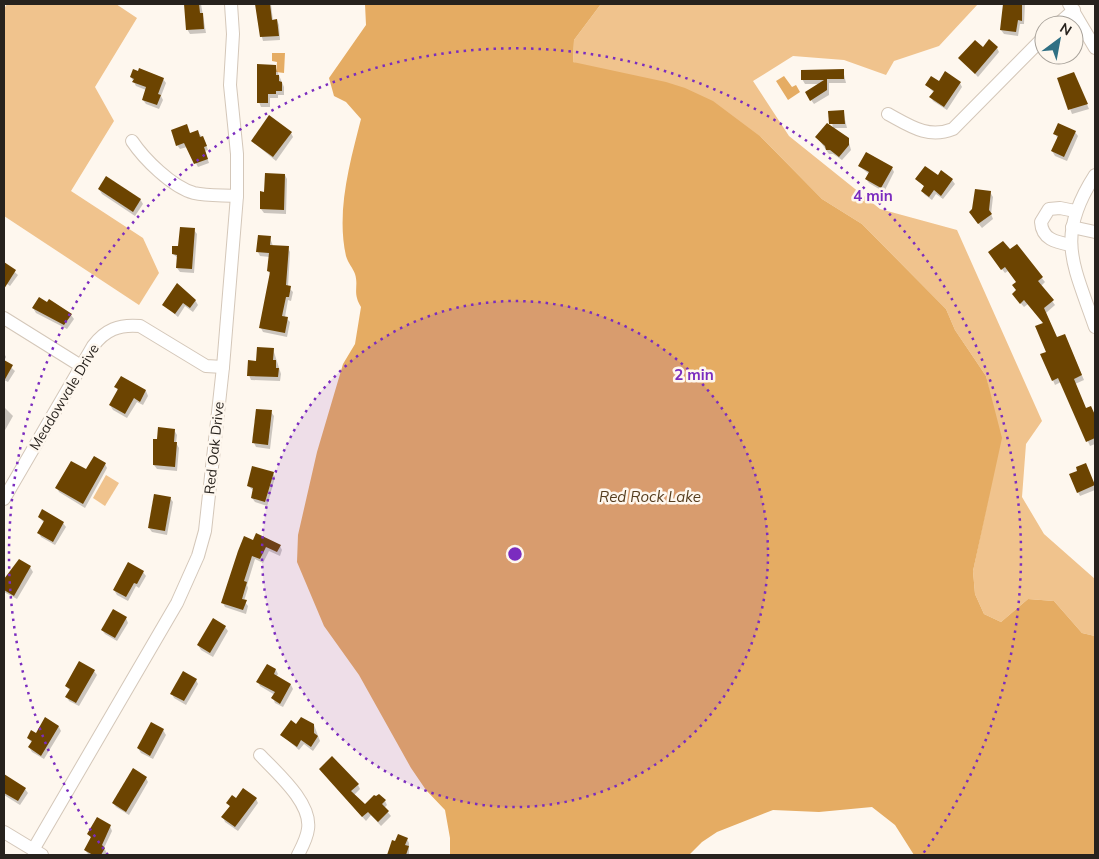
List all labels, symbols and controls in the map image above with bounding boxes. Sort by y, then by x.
north arrow [1034,15,1084,65]
text: N [1057,19,1075,39]
text: 4 min [853,186,893,205]
street label: Meadowvale Drive [25,341,103,453]
text: 2 min [674,365,714,384]
street label: Red Oak Drive [200,401,228,495]
water label: Red Rock Lake [599,487,701,506]
centre of rings [506,545,524,563]

